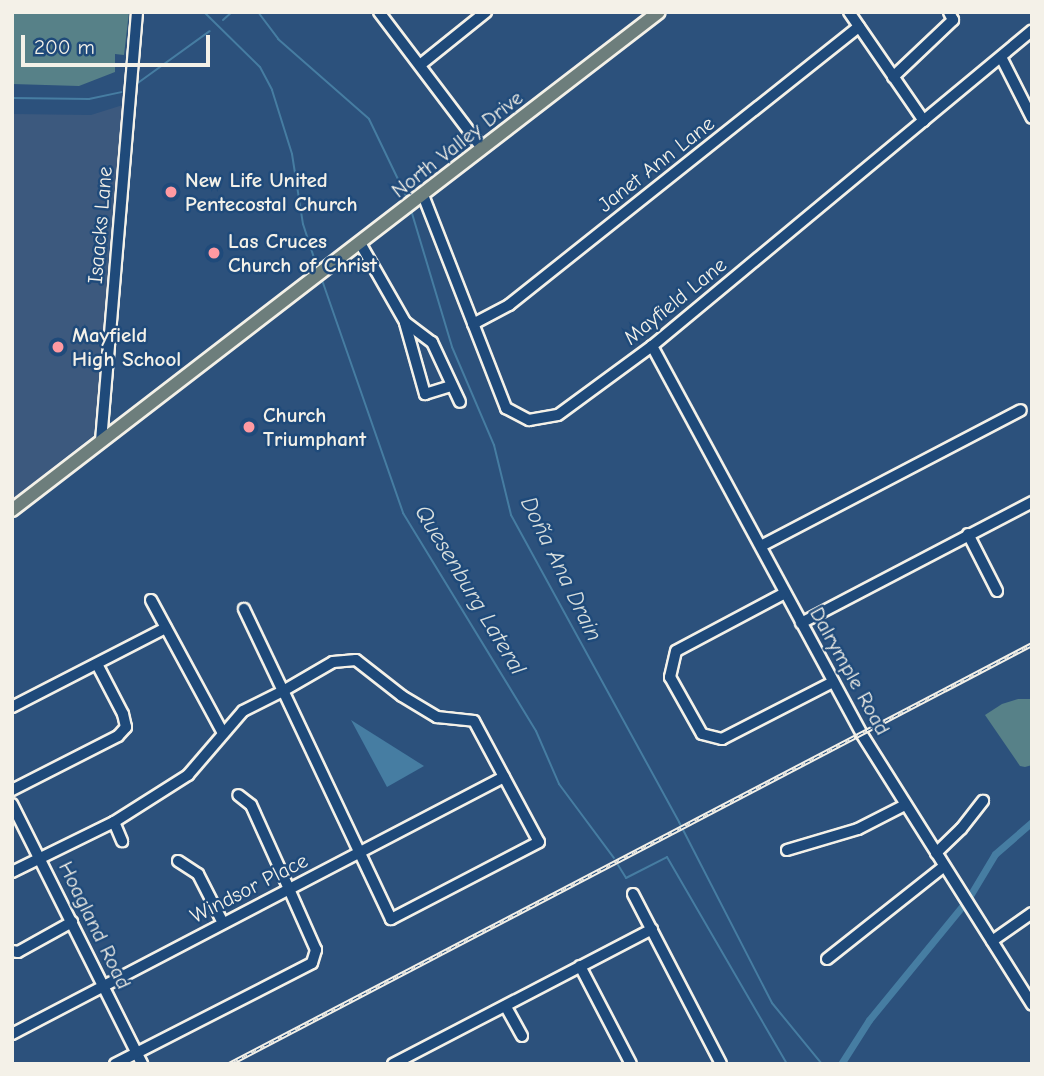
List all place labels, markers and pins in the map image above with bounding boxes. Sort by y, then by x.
place label: New Life United Pentecostal Church [185,167,358,217]
marker: New Life United Pentecostal Church [163,184,179,200]
place label: Las Cruces Church of Christ [228,228,377,278]
marker: Las Cruces Church of Christ [206,245,222,261]
place label: Mayfield High School [72,322,181,372]
marker: Mayfield High School [50,339,66,355]
place label: Church Triumphant [263,402,366,452]
marker: Church Triumphant [241,419,257,435]

